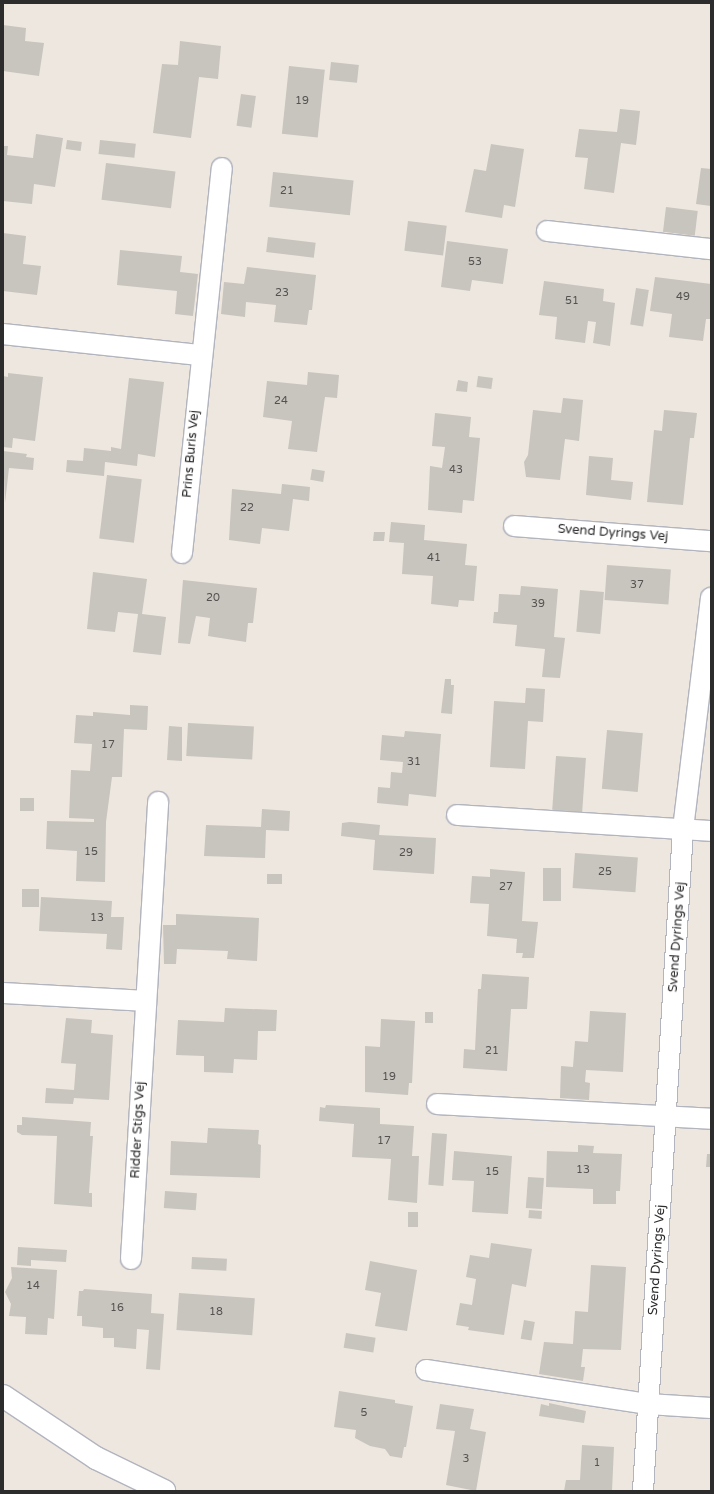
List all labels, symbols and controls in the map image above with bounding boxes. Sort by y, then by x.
house number: 19 [295,94,309,108]
house number: 21 [280,184,294,198]
house number: 53 [468,255,482,269]
house number: 23 [275,286,289,300]
house number: 49 [676,290,690,304]
house number: 51 [565,294,579,308]
house number: 24 [274,394,288,408]
street label: Prins Buris Vej [179,409,203,499]
house number: 43 [449,463,463,477]
house number: 22 [240,501,254,515]
street label: Svend Dyrings Vej [557,521,669,545]
house number: 41 [427,551,441,565]
house number: 37 [630,578,644,592]
house number: 20 [206,591,220,605]
house number: 39 [531,597,545,611]
house number: 17 [101,738,115,752]
house number: 31 [407,755,421,769]
house number: 15 [84,845,98,859]
house number: 29 [399,846,413,860]
house number: 25 [598,865,612,879]
house number: 27 [499,880,513,894]
street label: Svend Dyrings Vej [665,881,689,993]
house number: 13 [90,911,104,925]
house number: 21 [485,1044,499,1058]
house number: 19 [382,1070,396,1084]
street label: Ridder Stigs Vej [128,1081,148,1179]
house number: 17 [377,1134,391,1148]
house number: 13 [576,1163,590,1177]
house number: 15 [485,1165,499,1179]
street label: Svend Dyrings Vej [645,1204,669,1316]
house number: 14 [26,1279,40,1293]
house number: 16 [110,1301,124,1315]
house number: 18 [209,1305,223,1319]
house number: 5 [361,1406,367,1420]
house number: 3 [463,1452,469,1466]
house number: 1 [594,1456,600,1470]

